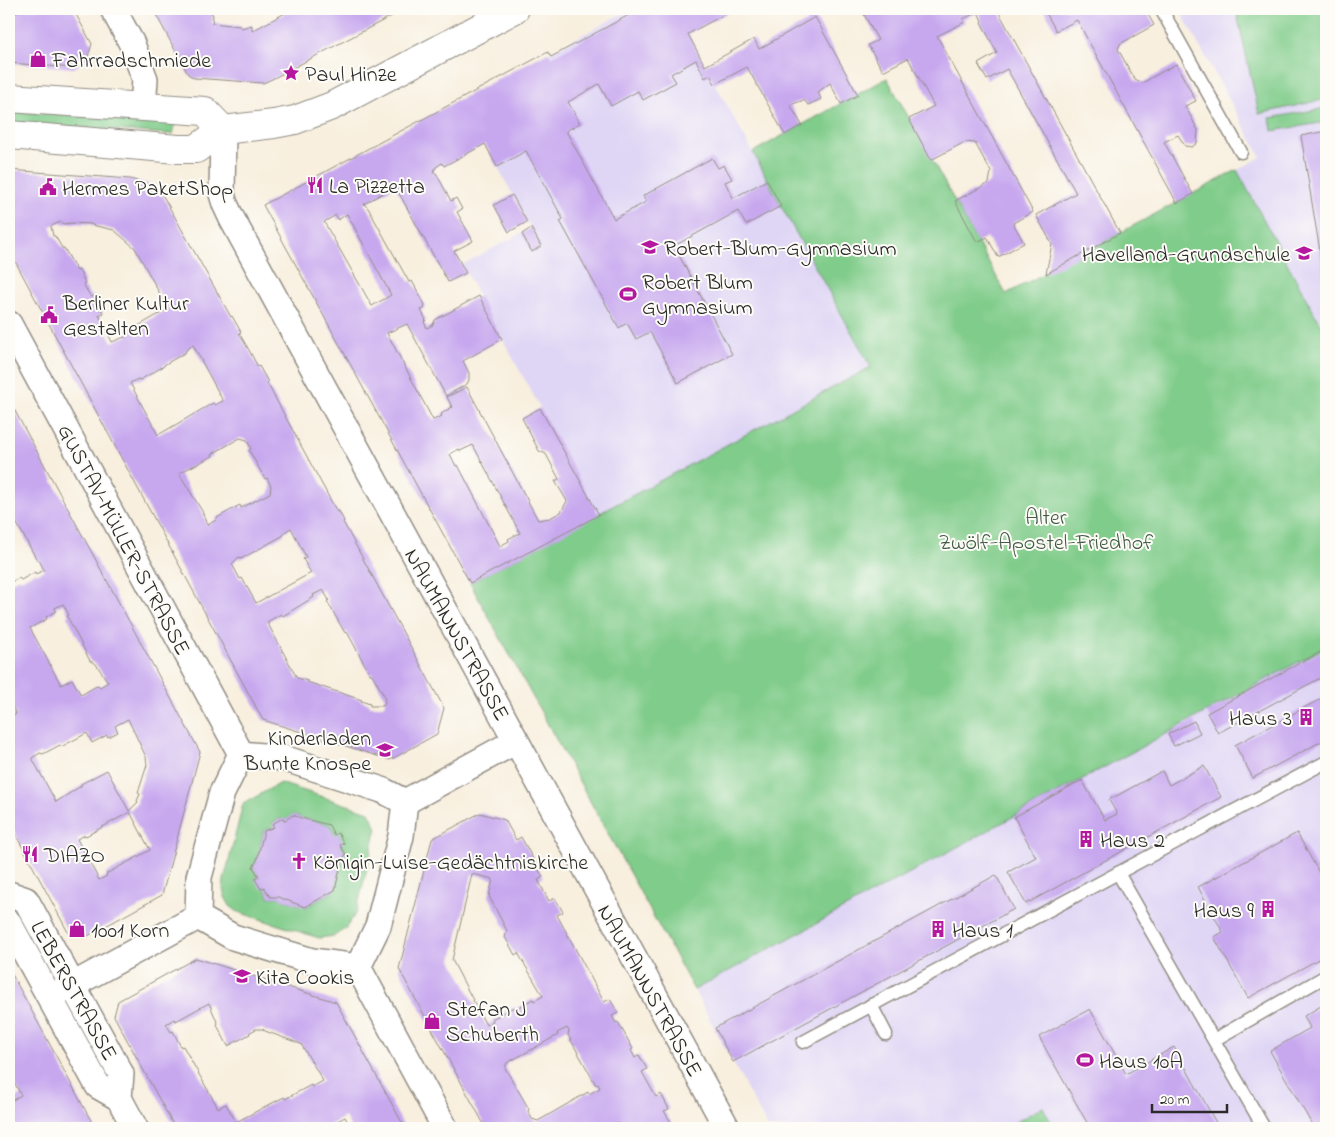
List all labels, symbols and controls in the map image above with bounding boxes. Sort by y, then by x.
place label: Fahrradschmiede [51,46,211,78]
shop icon: Fahrradschmiede [28,49,48,69]
place label: Paul Hinze [305,60,397,92]
place icon: Paul Hinze [281,63,301,83]
place label: La Pizzetta [329,172,425,204]
place label: Hermes PaketShop [62,174,233,206]
restaurant icon: La Pizzetta [305,175,325,195]
public building icon: Hermes PaketShop [38,177,58,197]
place label: Robert-Blum-Gymnasium [664,234,896,267]
school or university icon: Robert-Blum-Gymnasium [640,237,660,257]
place label: Havelland-Grundschule [1082,240,1290,272]
school or university icon: Havelland-Grundschule [1294,243,1314,263]
place label: Robert Blum Gymnasium [642,268,753,326]
sports icon: Robert Blum Gymnasium [618,284,638,304]
place label: Berliner Kultur Gestalten [62,289,189,346]
public building icon: Berliner Kultur Gestalten [39,305,59,325]
street label: GUSTAV-MÜLLER-STRASSE [48,419,197,662]
park label: Alter Zwölf-Apostel-Friedhof [939,503,1154,560]
street label: NAUMANNSTRASSE [395,543,516,728]
place label: Haus 3 [1229,704,1292,736]
building icon: Haus 3 [1296,707,1316,727]
place label: Kinderladen Bunte Knospe [243,724,371,781]
school or university icon: Kinderladen Bunte Knospe [375,740,395,760]
place label: Haus 2 [1100,826,1165,858]
building icon: Haus 2 [1076,829,1096,849]
place label: DIAZO [43,841,105,873]
restaurant icon: DIAZO [20,844,40,864]
place label: Königin-Luise-Gedächtniskirche [313,848,588,881]
church icon: Königin-Luise-Gedächtniskirche [289,851,309,871]
place label: Haus 9 [1193,896,1254,928]
street label: NAUMANNSTRASSE [588,899,709,1084]
building icon: Haus 9 [1258,899,1278,919]
street label: LEBERSTRASSE [21,916,124,1067]
place label: 1001 Korn [91,916,169,948]
place label: Haus 1 [952,916,1013,948]
shop icon: 1001 Korn [67,919,87,939]
building icon: Haus 1 [928,919,948,939]
place label: Kita Cookis [256,963,355,995]
school or university icon: Kita Cookis [232,966,252,986]
place label: Stefan J Schuberth [446,995,539,1052]
shop icon: Stefan J Schuberth [422,1011,442,1031]
place label: Haus 10A [1099,1047,1183,1079]
sports icon: Haus 10A [1075,1050,1095,1070]
scale bar [1152,1082,1228,1114]
text: 20 m [1160,1089,1190,1111]

